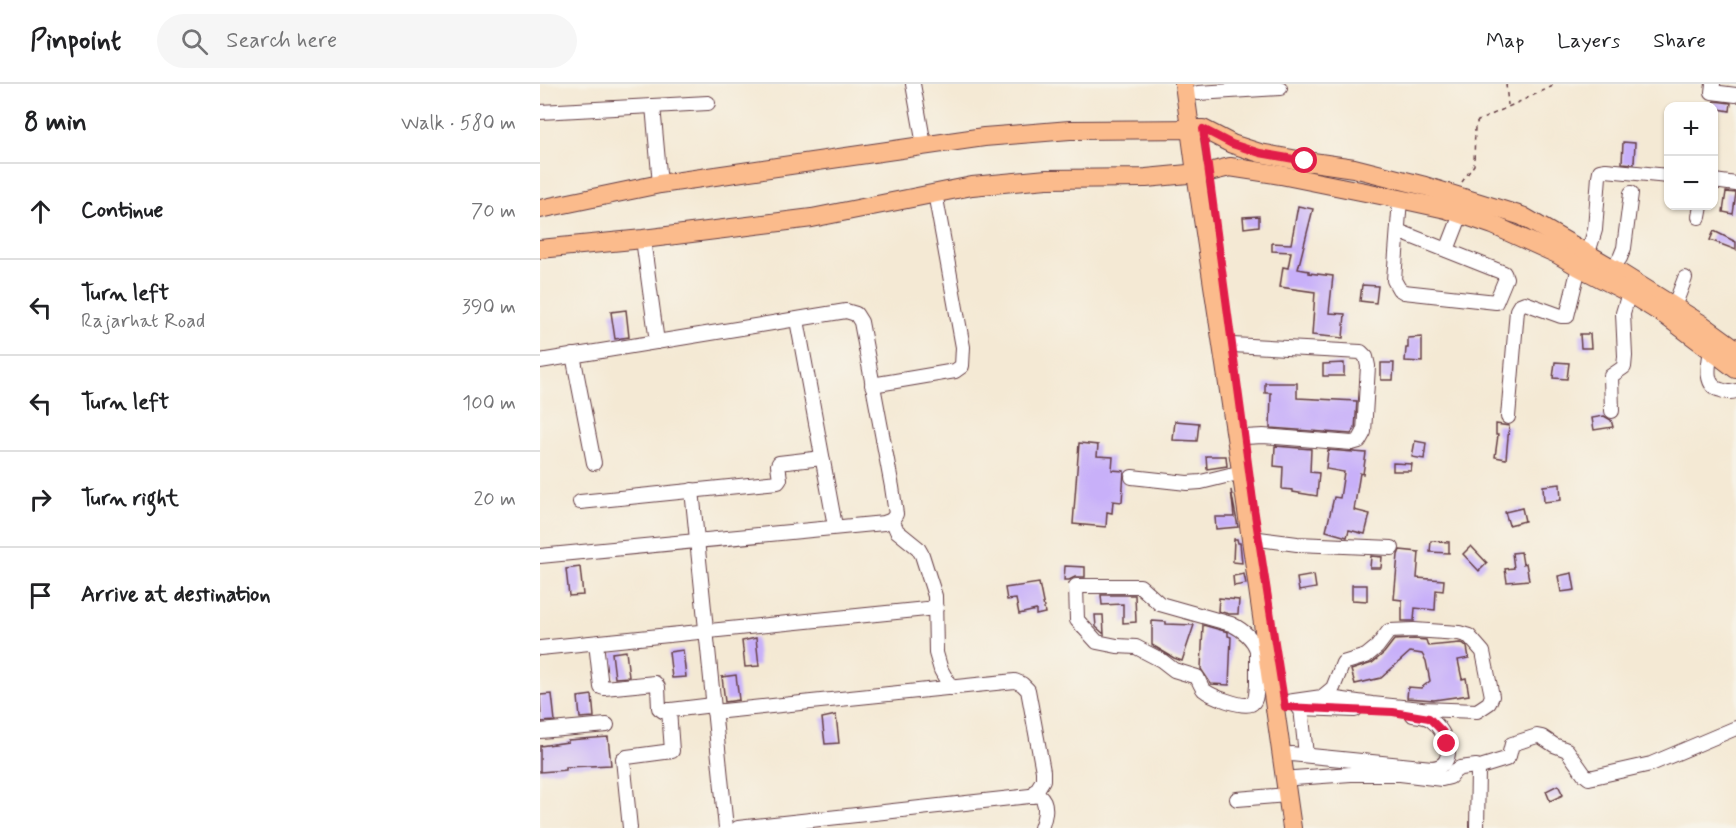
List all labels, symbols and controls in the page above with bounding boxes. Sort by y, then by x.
search box [157,14,577,68]
text: Pinpoint [30,23,121,60]
icon: search [178,25,211,58]
text: Search here [226,27,337,55]
text: Map [1486,27,1524,55]
text: Layers [1557,27,1620,55]
text: Share [1653,27,1706,55]
map controls [1664,102,1718,210]
button: + [1664,102,1718,156]
text: 8 min [24,106,87,140]
text: Walk · 580 m [401,110,516,137]
route start [1291,147,1317,173]
button: − [1664,156,1718,210]
icon: ahead [24,195,57,228]
text: Continue [81,197,163,225]
text: 70 m [471,198,516,225]
text: Turn left [81,280,169,308]
icon: left [24,291,57,324]
text: 390 m [462,294,516,321]
text: Rajarhat Road [81,308,205,335]
icon: left [24,387,57,420]
text: Turn left [81,389,169,417]
text: 100 m [462,390,516,417]
icon: right [24,483,57,516]
text: Turn right [81,485,179,513]
text: 20 m [473,486,516,513]
icon: arrive [24,579,57,612]
text: Arrive at destination [81,581,271,609]
route end [1433,730,1459,756]

